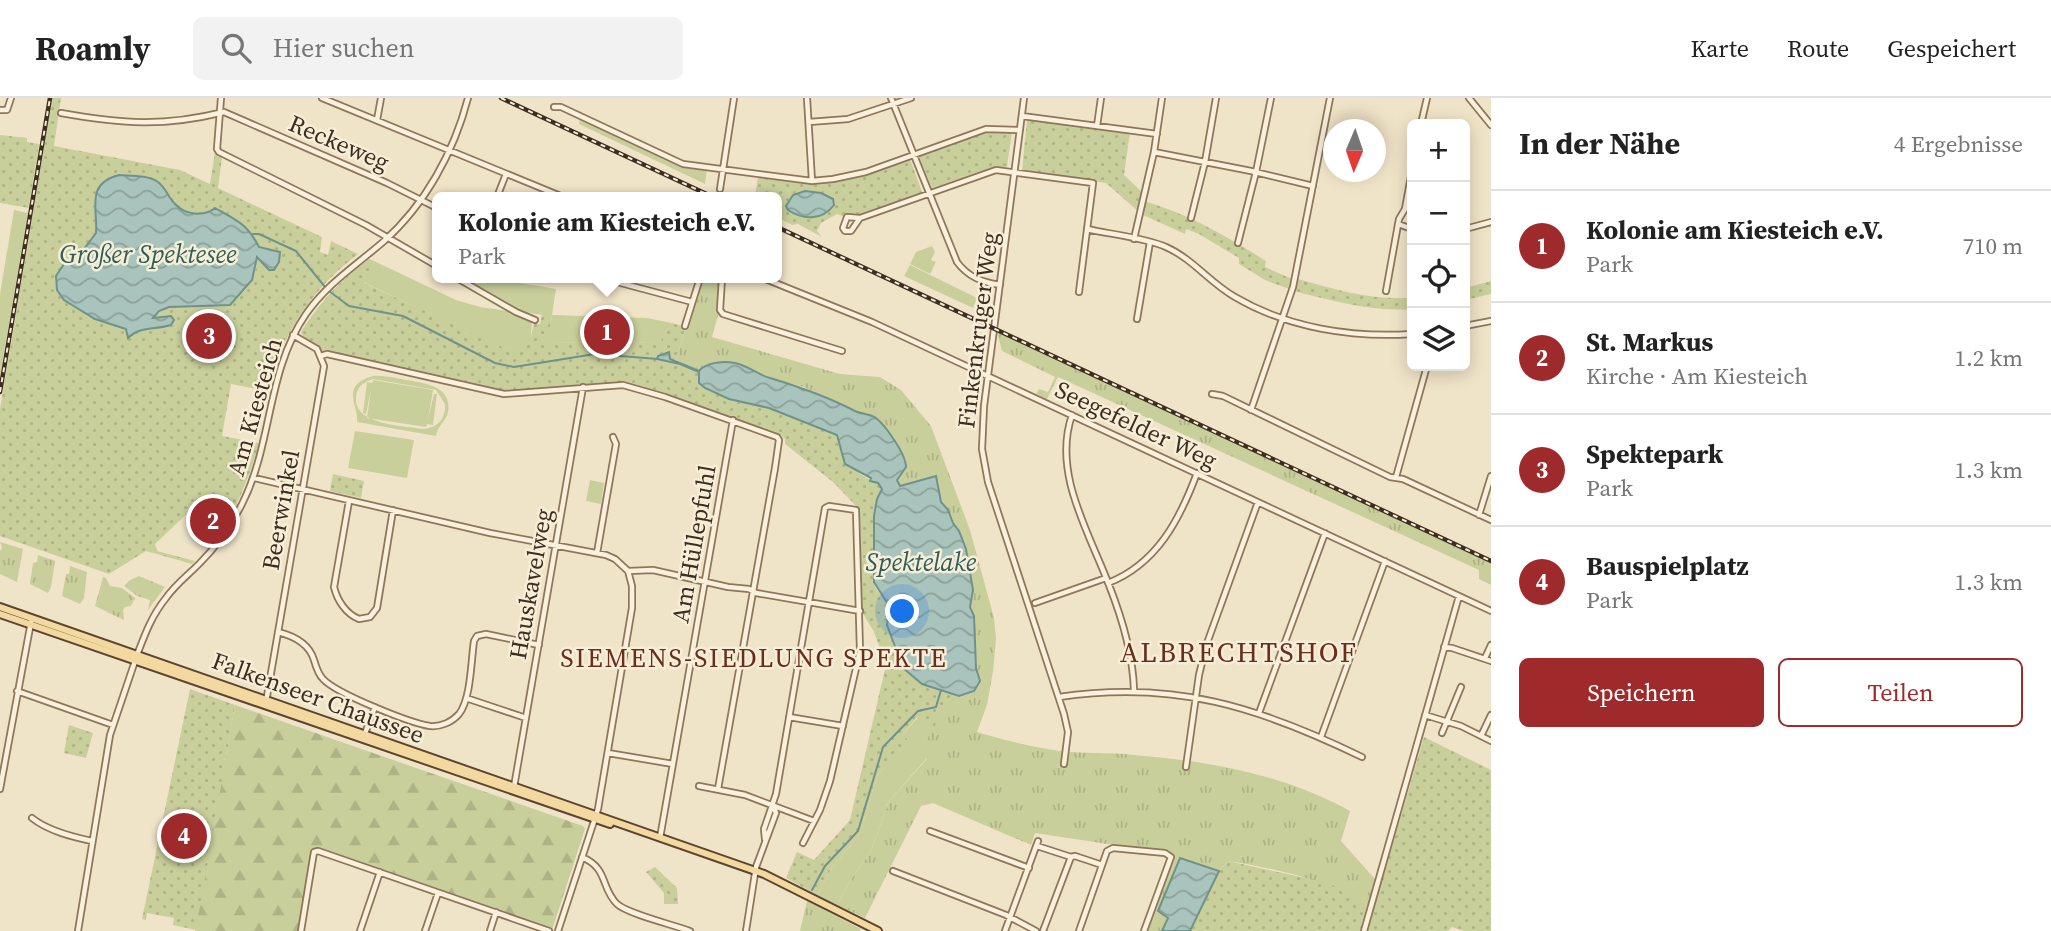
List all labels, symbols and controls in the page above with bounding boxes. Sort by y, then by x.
search box [193,17,683,80]
text: Roamly [35,26,151,71]
icon: search [217,29,255,67]
text: Hier suchen [273,30,415,66]
text: Karte [1690,32,1749,65]
text: Route [1787,32,1849,65]
text: Gespeichert [1887,32,2016,65]
street label: Reckeweg [284,107,395,178]
north arrow [1323,119,1386,182]
map controls [1407,119,1470,371]
button: + [1407,119,1470,182]
text: In der Nähe [1519,123,1680,164]
text: 4 Ergebnisse [1894,128,2023,160]
button: − [1407,182,1470,245]
popup [432,192,782,283]
text: Kolonie am Kiesteich e.V. [458,204,756,240]
text: Kolonie am Kiesteich e.V. [1586,212,1884,248]
street label: Finkenkruger Weg [949,230,1006,430]
text: 1 [1536,230,1548,262]
text: 710 m [1962,230,2023,262]
water label: Großer Spektesee [59,236,237,272]
text: Park [458,240,505,272]
button: locate [1407,245,1470,308]
text: Park [1586,248,1633,280]
pin: 1 [584,306,630,358]
button: layers [1407,308,1470,371]
pin: 3 [186,310,232,362]
text: St. Markus [1586,324,1713,360]
street label: Am Kiesteich [219,334,290,480]
text: 2 [1536,342,1548,374]
text: 1.2 km [1954,342,2023,374]
text: Kirche · Am Kiesteich [1586,360,1808,392]
street label: Seegefelder Weg [1050,373,1223,477]
text: Spektepark [1586,436,1723,472]
street label: Beerwinkel [254,447,307,573]
text: 3 [1536,454,1548,486]
text: 1.3 km [1954,454,2023,486]
street label: Am Hüllepfuhl [663,462,724,625]
text: Park [1586,472,1633,504]
pin: 2 [190,495,236,547]
street label: Hauskavelweg [501,506,560,662]
water label: Spektelake [866,544,977,580]
text: Bauspielplatz [1586,548,1748,584]
text: 4 [1536,566,1548,598]
text: 1.3 km [1954,566,2023,598]
text: Park [1586,584,1633,616]
your location [885,594,919,628]
district label: ALBRECHTSHOF [1120,633,1358,671]
district label: SIEMENS-SIEDLUNG SPEKTE [560,640,948,676]
street label: Falkenseer Chaussee [208,644,429,751]
button: Speichern [1519,658,1764,727]
button: Teilen [1778,658,2023,727]
pin: 4 [161,810,207,862]

